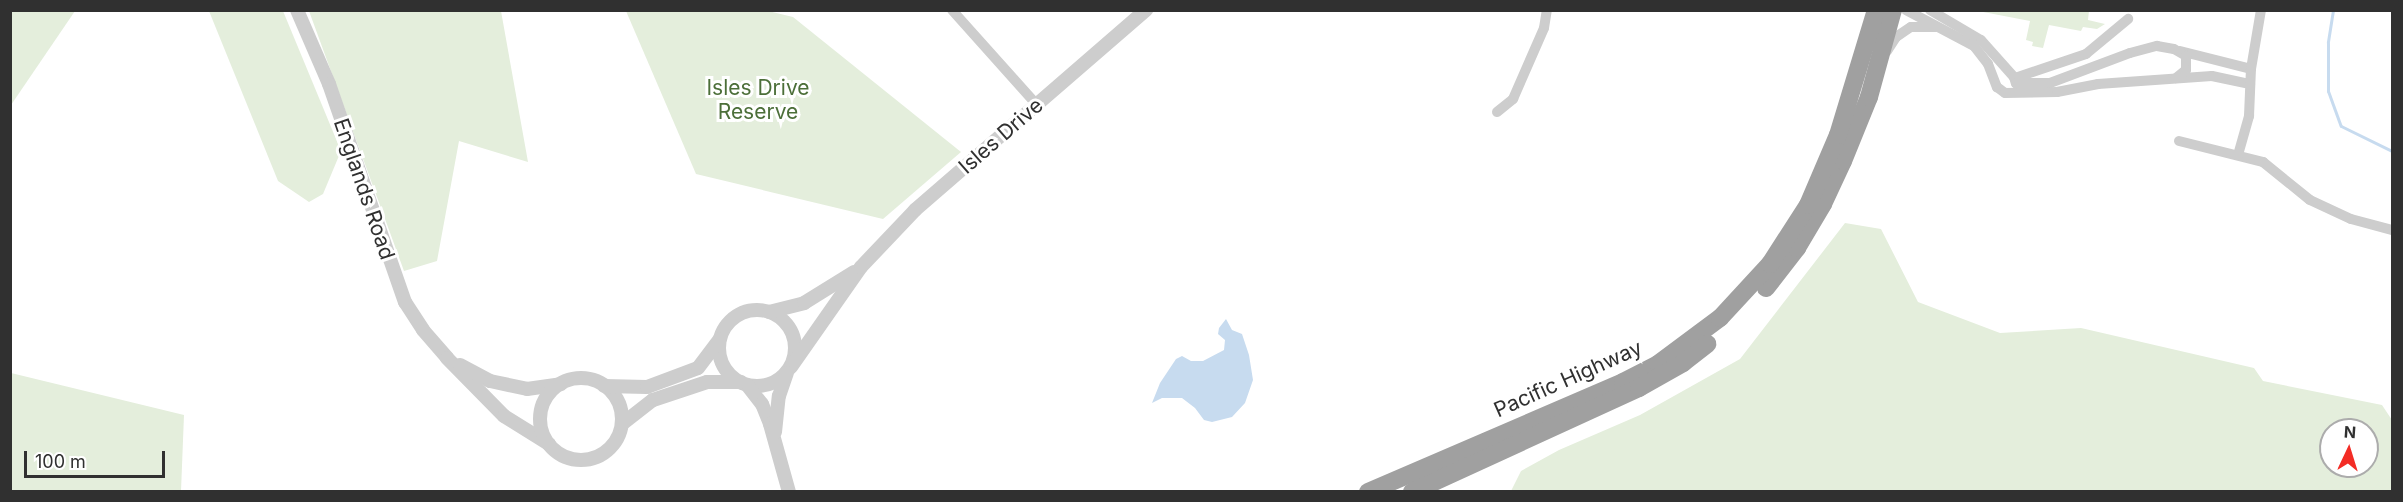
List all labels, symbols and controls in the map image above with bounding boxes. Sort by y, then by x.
park label: Isles Drive Reserve [706,75,810,125]
street label: Isles Drive [954,93,1048,179]
street label: Englands Road [328,115,400,263]
street label: Pacific Highway [1490,335,1646,423]
north arrow [2319,418,2379,478]
text: N [2343,422,2357,442]
scale bar [27,439,168,477]
text: 100 m [35,451,86,472]

